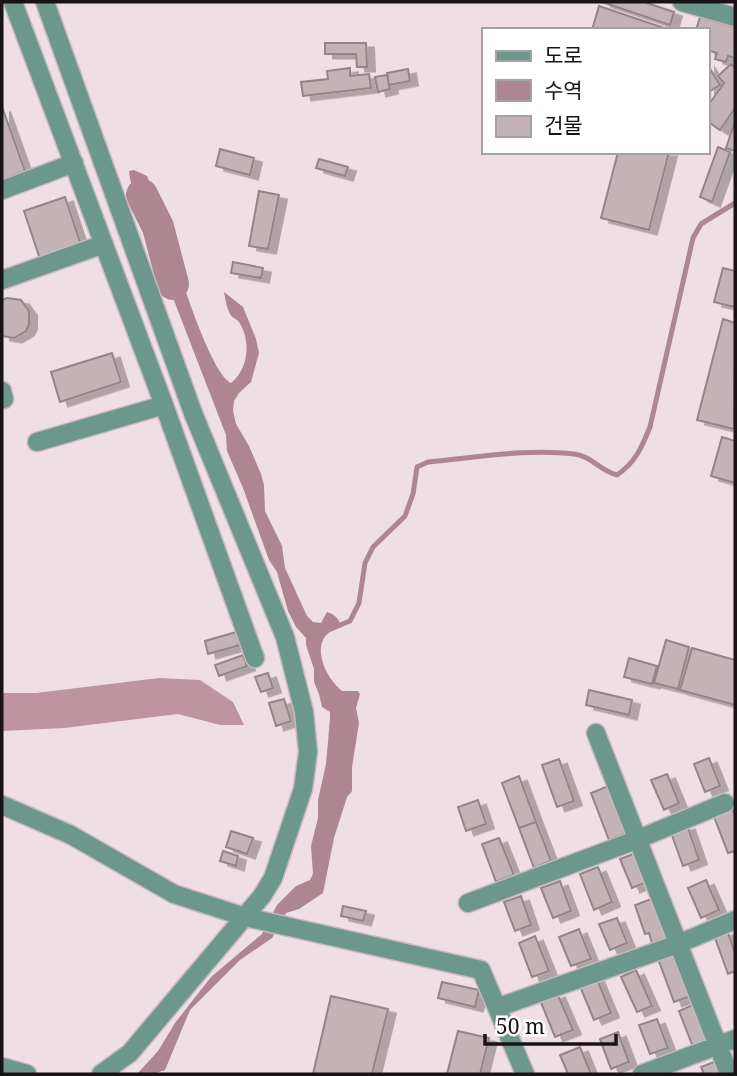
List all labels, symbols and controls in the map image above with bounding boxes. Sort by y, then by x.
legend [482,28,709,154]
text: 도로 [544,41,583,69]
text: 수역 [544,76,583,104]
text: 건물 [544,111,583,139]
scale bar [485,1002,616,1046]
text: 50 m [496,1012,545,1040]

